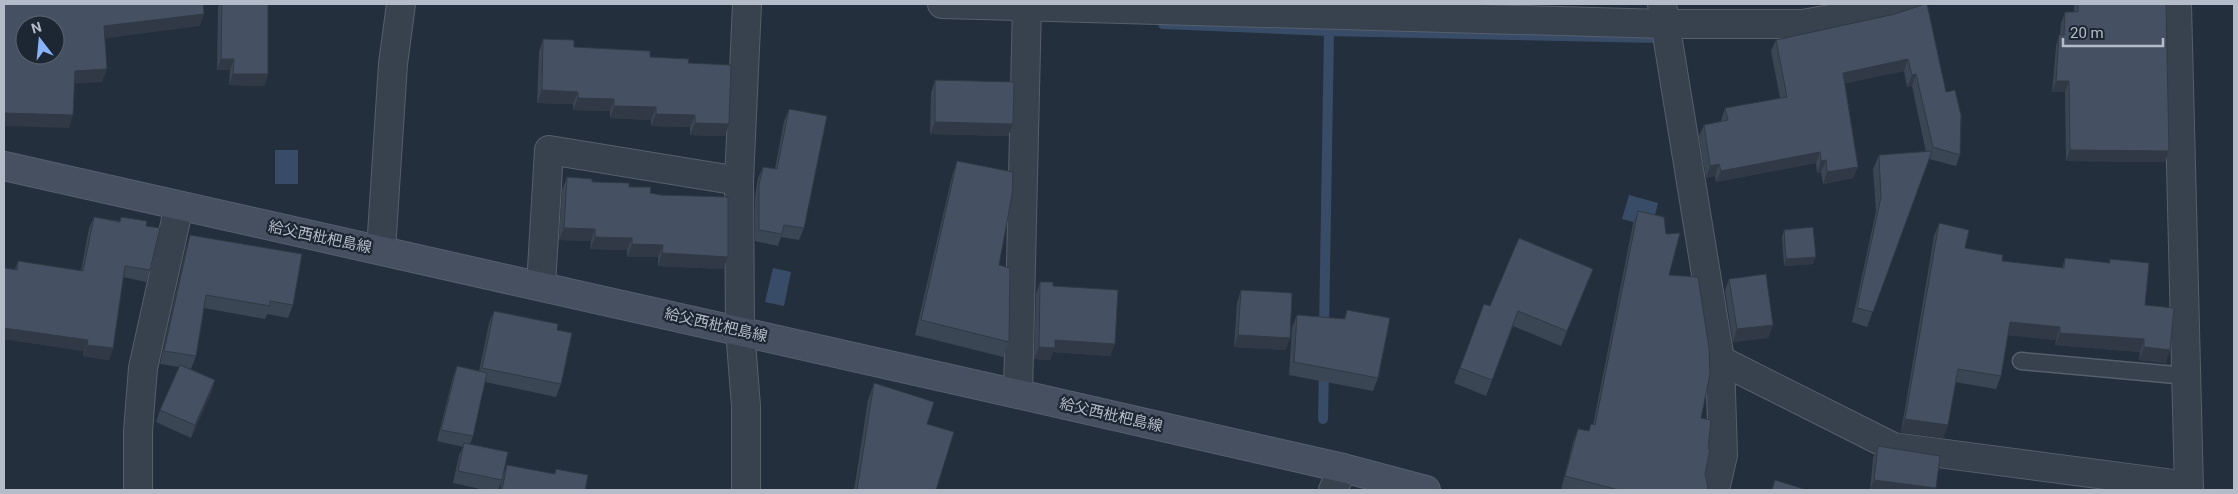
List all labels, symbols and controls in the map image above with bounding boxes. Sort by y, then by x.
north arrow [15,15,65,65]
scale bar [2063,15,2163,47]
text: N [29,18,43,37]
text: 20 m [2070,24,2104,42]
street label: 給父西枇杷島線 [267,217,373,257]
street label: 給父西枇杷島線 [663,304,769,346]
street label: 給父西枇杷島線 [1058,394,1164,436]

